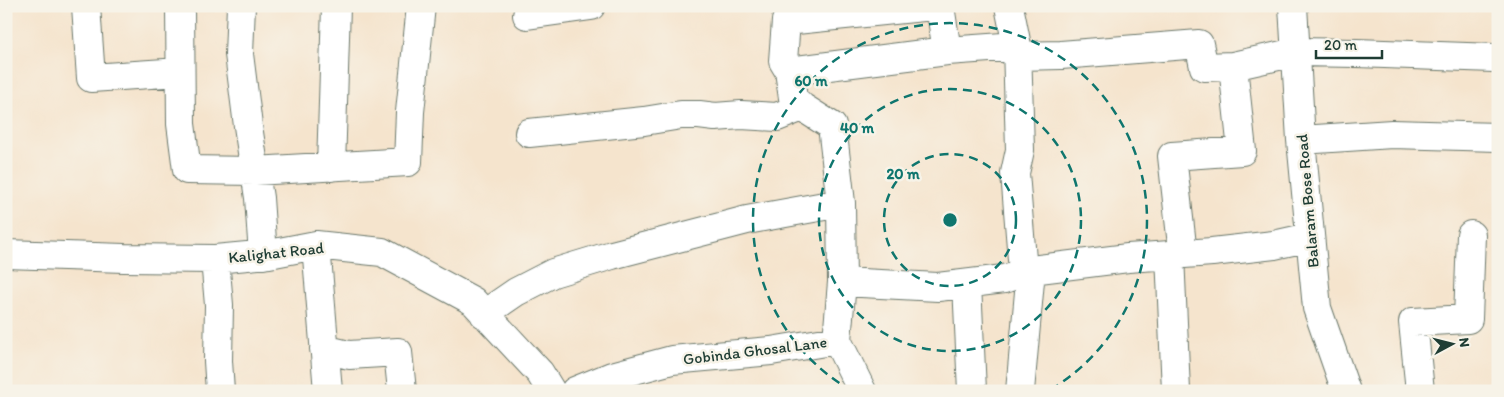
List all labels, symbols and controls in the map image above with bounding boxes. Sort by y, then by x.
scale bar [1316,28,1383,60]
text: 20 m [1324,36,1358,54]
text: 60 m [794,72,828,90]
text: 40 m [840,119,875,137]
street label: Balaram Bose Road [1292,133,1323,269]
text: 20 m [886,165,920,183]
centre of rings [941,211,959,229]
street label: Kalighat Road [227,238,325,267]
north arrow [1426,320,1476,370]
street label: Gobinda Ghosal Lane [682,332,828,369]
text: N [1455,337,1473,348]

